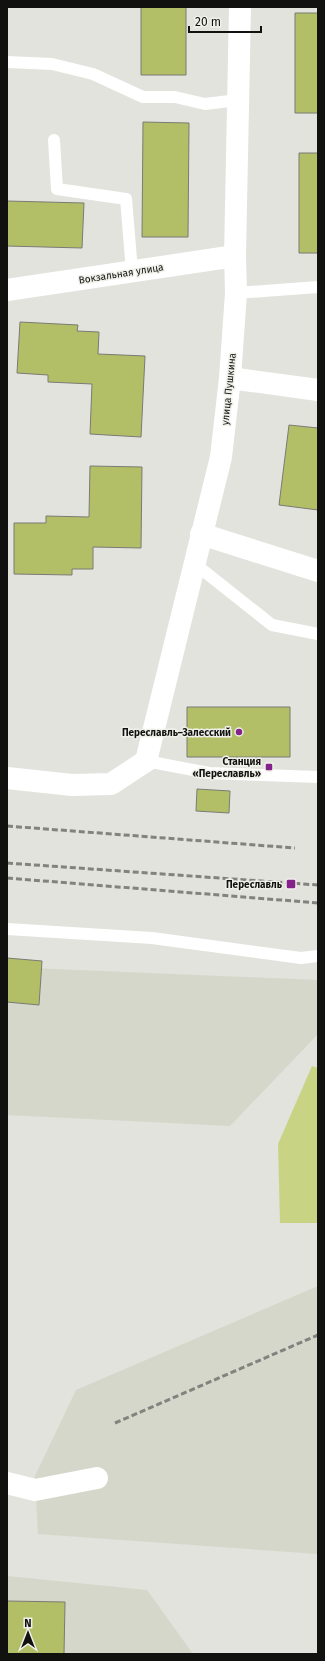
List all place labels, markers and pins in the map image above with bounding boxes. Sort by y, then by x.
place label: Переславль–Залесский [122,727,231,739]
marker: Переславль–Залесский [234,727,244,737]
place label: Станция «Переславль» [192,756,261,780]
marker: Станция «Переславль» [264,762,274,772]
marker: Переславль [285,878,297,890]
place label: Переславль [226,879,283,891]

